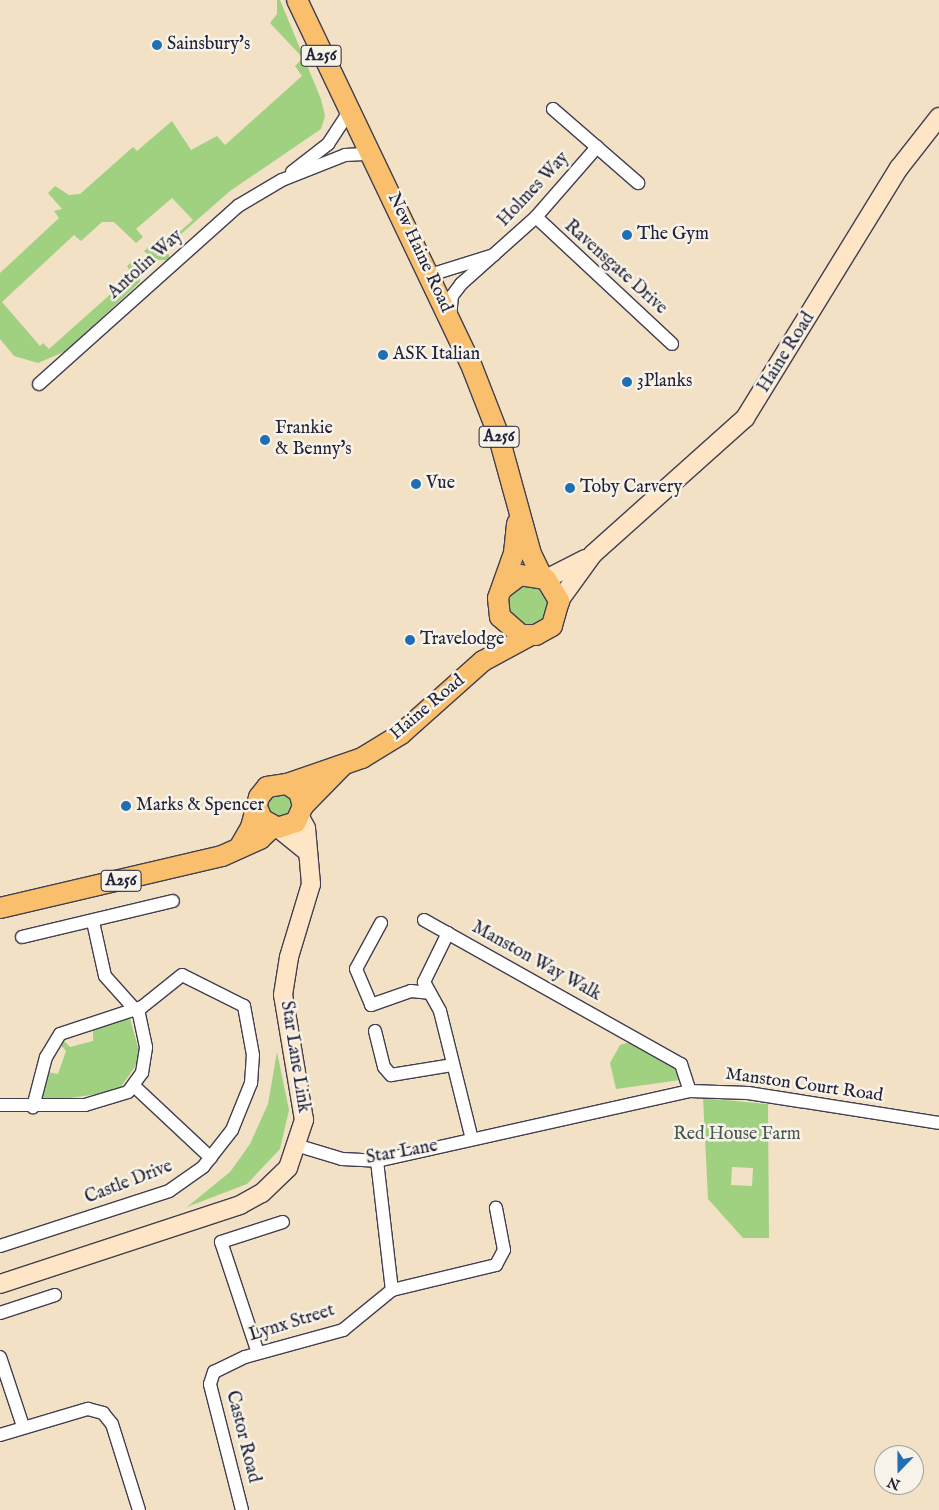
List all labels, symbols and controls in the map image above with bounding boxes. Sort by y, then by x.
place label: Sainsbury's [167,34,250,56]
marker: Sainsbury's [151,39,163,51]
road number: A256 [300,42,342,70]
street label: Holmes Way [494,148,574,232]
street label: New Haine Road [382,190,456,316]
street label: Ravensgate Drive [559,216,671,320]
place label: The Gym [637,224,709,246]
street label: Antolin Way [104,226,188,304]
marker: The Gym [621,229,633,241]
street label: Haine Road [754,309,820,397]
place label: ASK Italian [393,344,480,366]
marker: ASK Italian [377,349,389,361]
place label: 3Planks [637,371,692,393]
marker: 3Planks [621,376,633,388]
place label: Frankie & Benny's [275,419,352,462]
road number: A256 [478,424,520,451]
marker: Frankie & Benny's [259,434,271,446]
place label: Vue [426,473,455,495]
place label: Toby Carvery [580,477,682,499]
marker: Vue [410,478,422,490]
marker: Toby Carvery [564,482,576,494]
place label: Travelodge [420,629,504,651]
marker: Travelodge [404,634,416,646]
street label: Haine Road [386,671,470,745]
place label: Marks & Spencer [136,795,264,817]
marker: Marks & Spencer [120,800,132,812]
road number: A256 [100,868,142,894]
street label: Manston Way Walk [467,917,605,1007]
street label: Star Lane Link [275,1000,313,1114]
street label: Manston Court Road [724,1064,884,1108]
park label: Red House Farm [673,1124,801,1146]
street label: Star Lane [365,1136,439,1170]
street label: Castle Drive [82,1156,176,1210]
street label: Lynx Street [247,1301,337,1347]
street label: Castor Road [220,1389,264,1485]
north arrow [874,1445,924,1495]
text: N [885,1472,903,1494]

